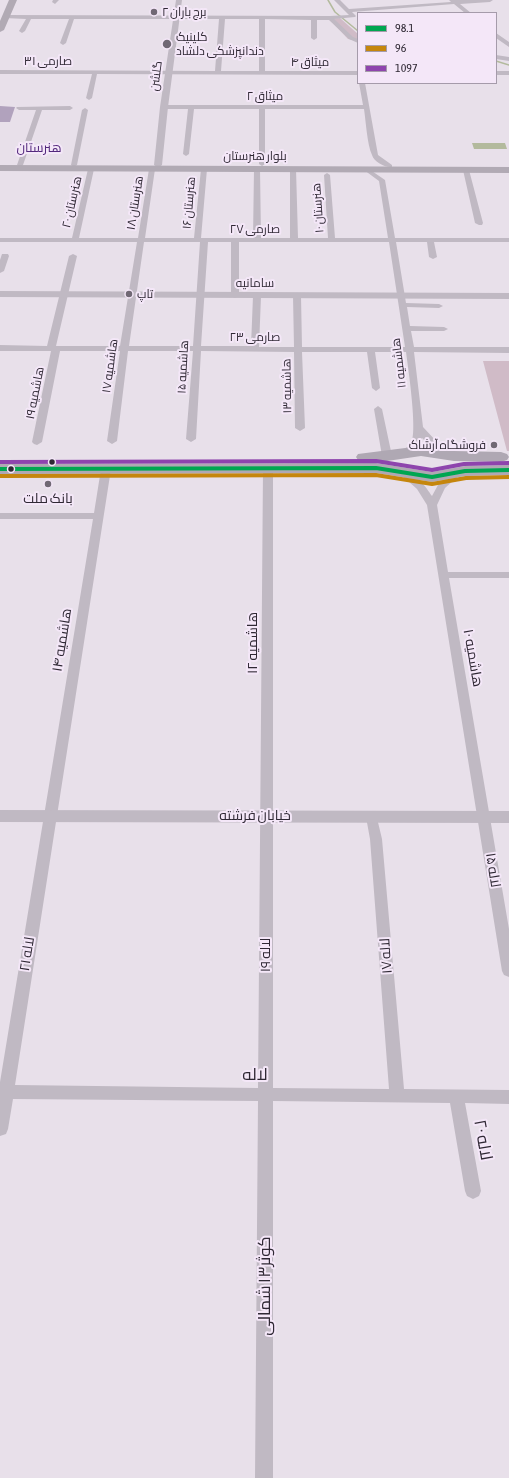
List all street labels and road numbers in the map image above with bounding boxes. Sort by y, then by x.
street label: صارمی ۳۱ [24,54,72,68]
street label: میثاق ۴ [291,55,329,69]
street label: گلشن [147,60,165,92]
street label: میثاق ۲ [247,89,283,103]
street label: بلوار هنرستان [223,149,287,163]
street label: هنرستان ۲۰ [59,175,85,229]
street label: هنرستان ۱۸ [124,175,146,231]
street label: هنرستان ۱۶ [180,176,198,230]
street label: هنرستان ۱۰ [309,183,327,233]
street label: صارمی ۲۷ [230,222,280,236]
street label: سامانیه [236,276,274,290]
street label: صارمی ۲۳ [230,330,280,344]
street label: هاشمیه ۱۱ [389,337,409,389]
street label: هاشمیه ۱۷ [99,338,121,394]
street label: هاشمیه ۱۵ [174,340,192,394]
street label: هاشمیه ۱۳ [279,358,295,414]
street label: هاشمیه ۱۹ [23,366,47,420]
street label: هاشمیه ۱۴ [49,607,75,673]
street label: هاشمیه ۱۲ [245,612,261,674]
street label: هاشمیه ۱۰ [460,628,486,688]
street label: خیابان فرشته [219,808,291,824]
street label: لاله ۱۵ [482,851,504,889]
street label: لاله ۲۱ [16,936,38,972]
street label: لاله ۱۷ [376,937,396,975]
street label: لاله ۱۹ [258,938,274,972]
street label: لاله [242,1065,268,1085]
street label: لاله ۲۰ [469,1118,497,1162]
street label: کوثر۱۳ شمالی [255,1236,275,1336]

